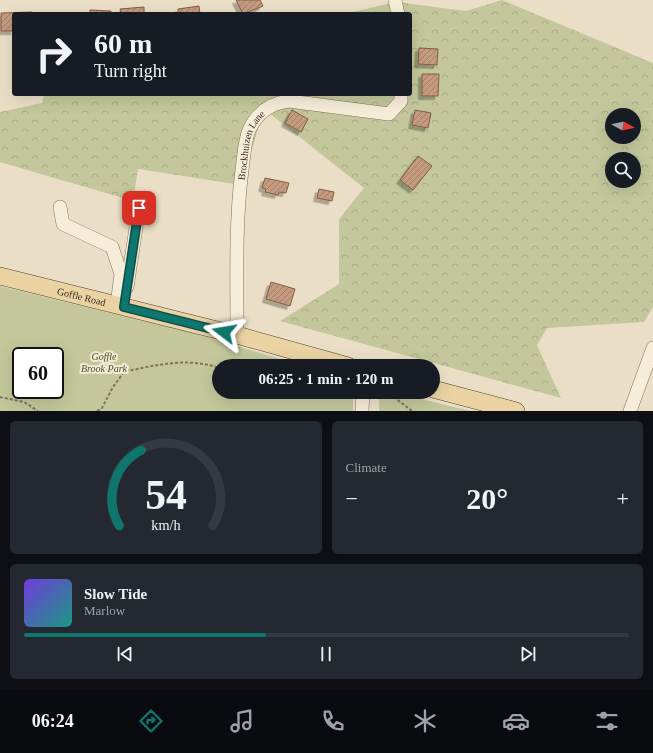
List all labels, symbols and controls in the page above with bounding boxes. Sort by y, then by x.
icon: right [28,28,80,80]
text: 60 m [94,28,152,59]
text: Turn right [94,61,167,81]
street label: Brockhuizen Lane [235,107,267,181]
north arrow [605,108,641,144]
map controls [605,108,641,188]
button: search [605,152,641,188]
pin [122,191,156,225]
icon: arrive [128,197,150,219]
street label: Goffle Road [56,285,107,308]
position arrow [203,311,245,353]
speed limit sign: 60 [12,347,64,399]
park label: Goffle Brook Park [81,351,128,374]
text: 06:25 · 1 min · 120 m [259,371,394,387]
text: Climate [346,460,387,475]
text: 54 [145,471,187,517]
text: 20° [466,482,508,515]
text: − [346,486,358,511]
text: + [617,486,629,511]
text: km/h [151,516,180,532]
text: Slow Tide [84,586,147,602]
text: Marlow [84,603,125,618]
icon: previous [114,643,136,665]
icon: pause [315,643,337,665]
icon: next [517,643,539,665]
icon: directions [137,707,165,735]
icon: music [228,707,256,735]
icon: phone [319,707,347,735]
icon: climate [411,707,439,735]
icon: car [502,707,530,735]
icon: filters [593,707,621,735]
text: 06:24 [32,711,74,731]

